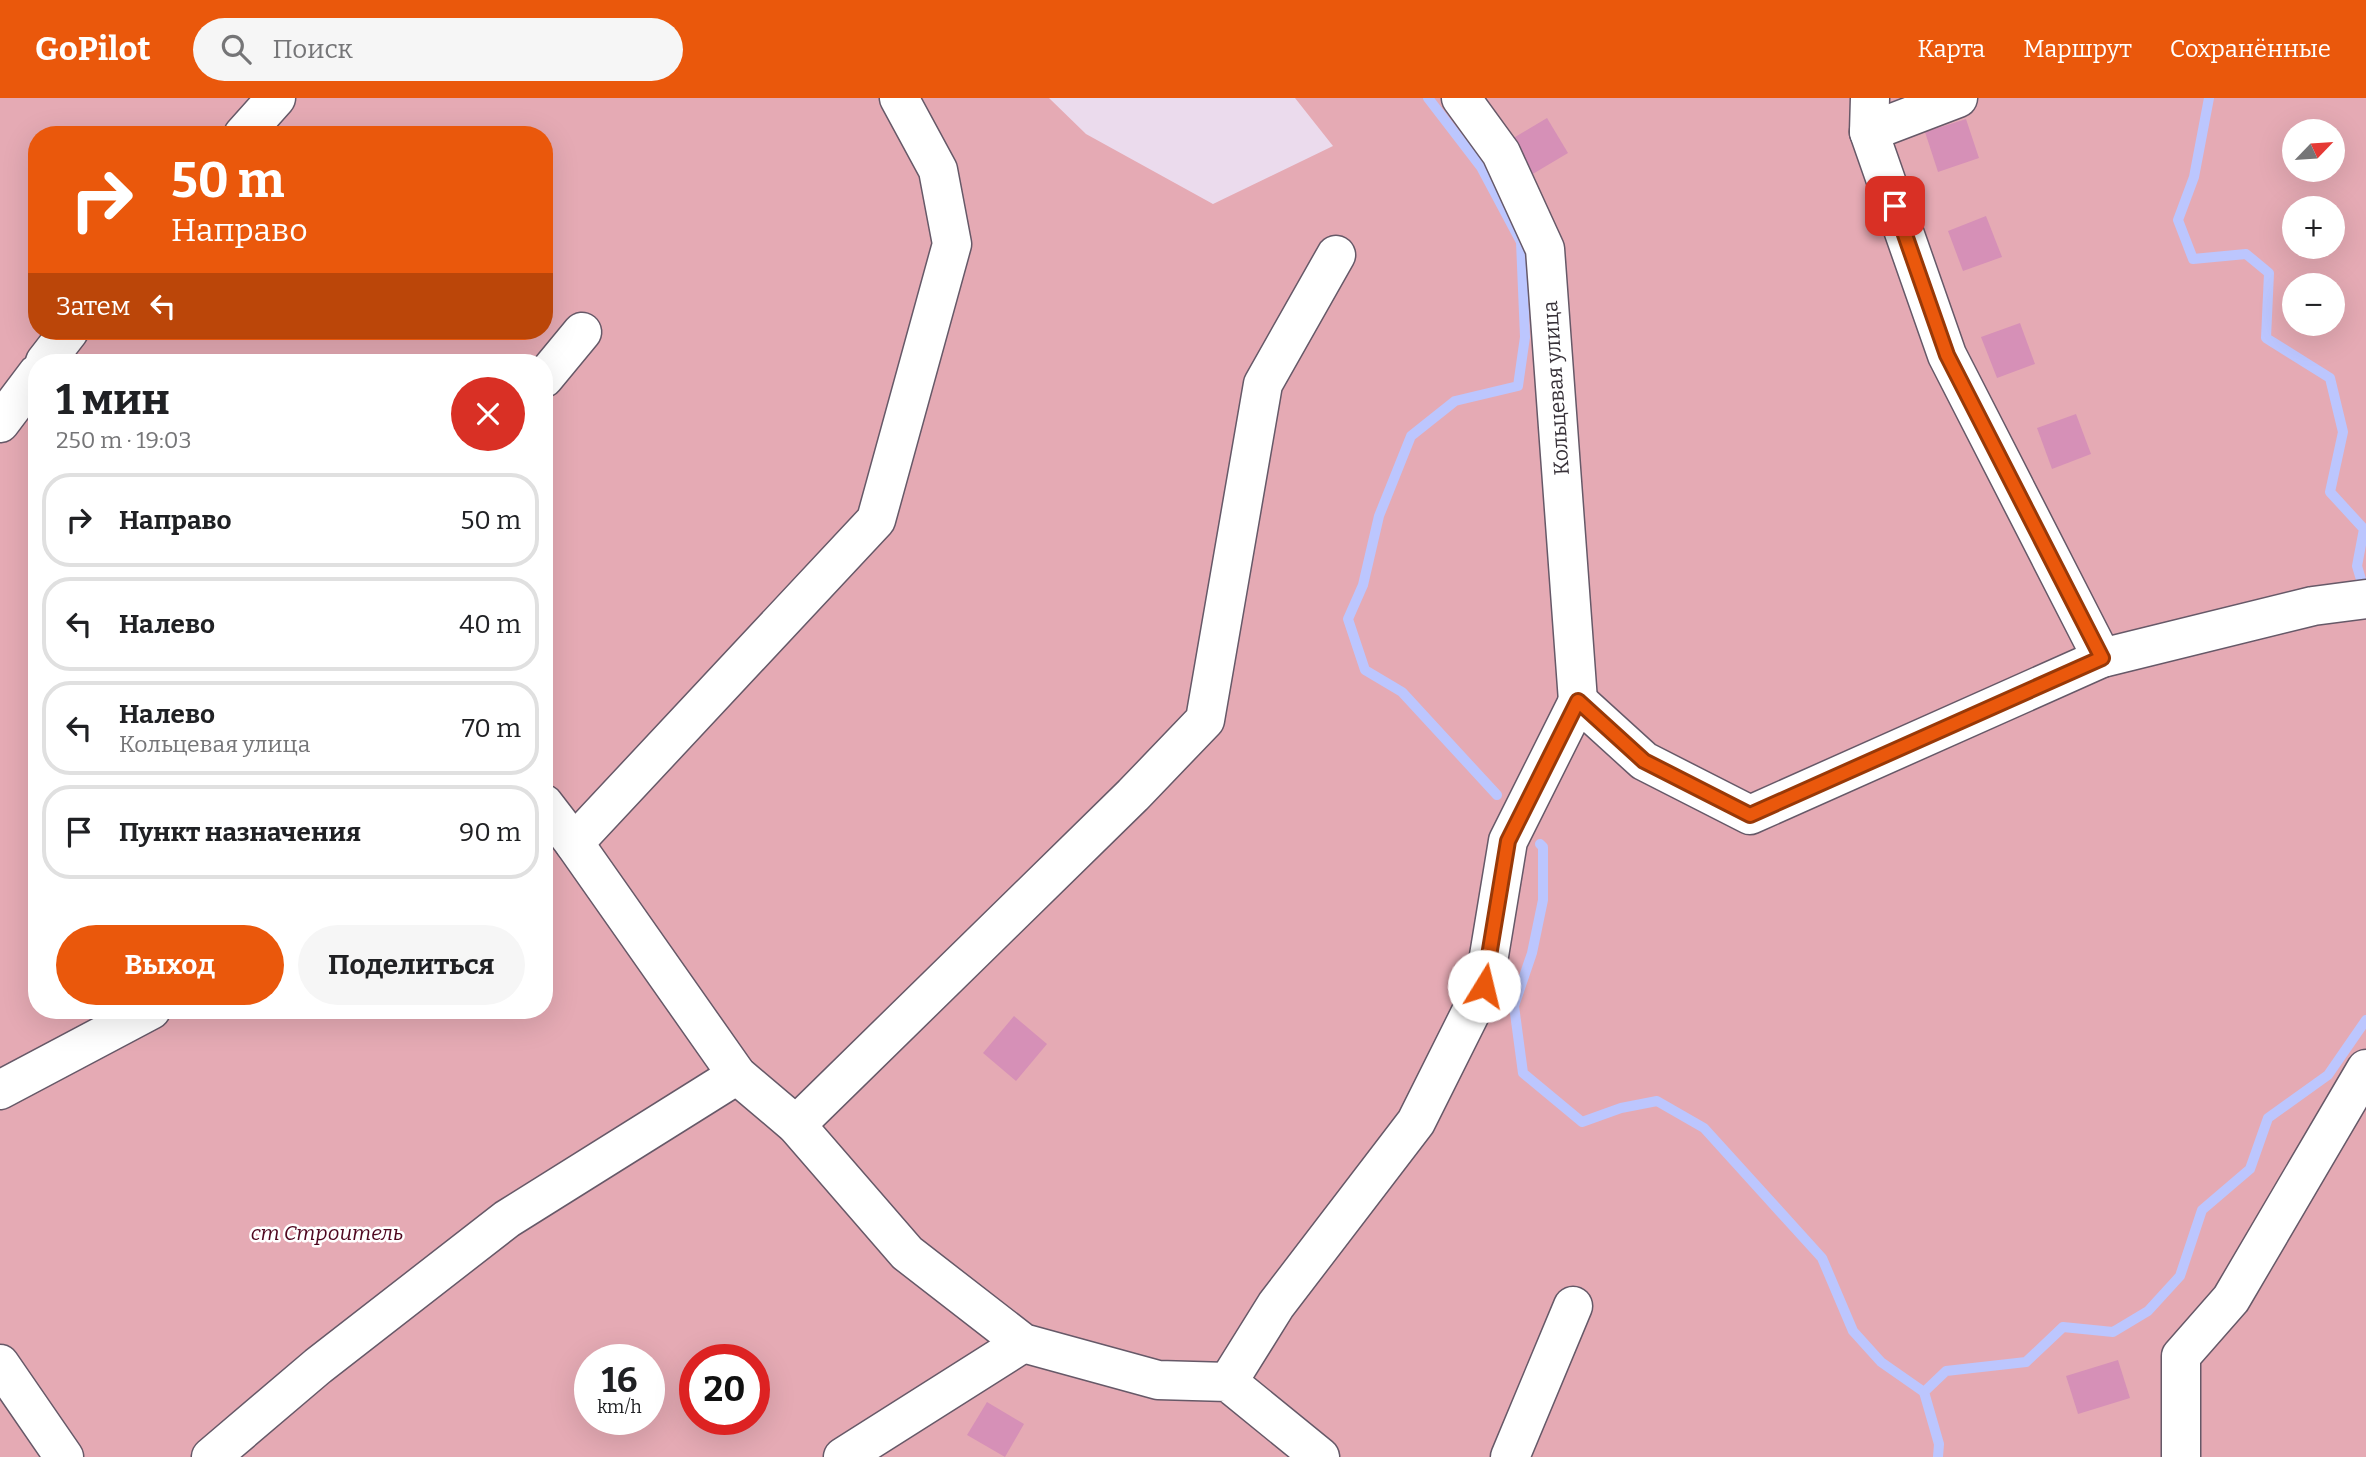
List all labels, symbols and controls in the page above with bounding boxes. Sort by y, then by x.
search box [193,18,683,81]
text: GoPilot [35,29,151,69]
icon: search [217,30,255,68]
text: Поиск [273,34,353,65]
text: Карта [1917,35,1985,63]
text: Маршрут [2023,35,2132,63]
text: Сохранённые [2170,35,2331,63]
north arrow [2282,119,2345,182]
map controls [2282,119,2345,336]
text: 50 m [171,151,284,210]
icon: right [56,154,147,245]
pin [1865,176,1925,236]
icon: arrive [1876,187,1914,225]
button: + [2282,196,2345,259]
text: Направо [171,211,308,249]
button: − [2282,273,2345,336]
icon: left [144,287,182,325]
text: Затем [56,291,130,322]
street label: Кольцевая улица [1537,299,1575,476]
text: 1 мин [56,375,170,425]
button: close [451,377,525,451]
text: 250 m · 19:03 [56,426,192,454]
icon: right [60,501,98,539]
text: Направо [119,505,232,536]
text: 50 m [460,505,521,536]
icon: left [60,605,98,643]
text: Налево [119,609,215,640]
text: 40 m [459,609,521,640]
text: Налево [119,699,215,730]
icon: left [60,709,98,747]
text: 70 m [462,713,521,744]
text: Кольцевая улица [119,730,310,758]
icon: arrive [60,813,98,851]
text: Пункт назначения [119,817,361,848]
text: 90 m [459,817,521,848]
button: Выход [56,925,284,1005]
button: Поделиться [298,925,525,1005]
position arrow [1447,949,1521,1023]
park label: ст Строитель [251,1220,403,1246]
speed limit sign: 20 [679,1344,770,1435]
text: 16 [602,1359,637,1401]
text: km/h [597,1396,642,1418]

